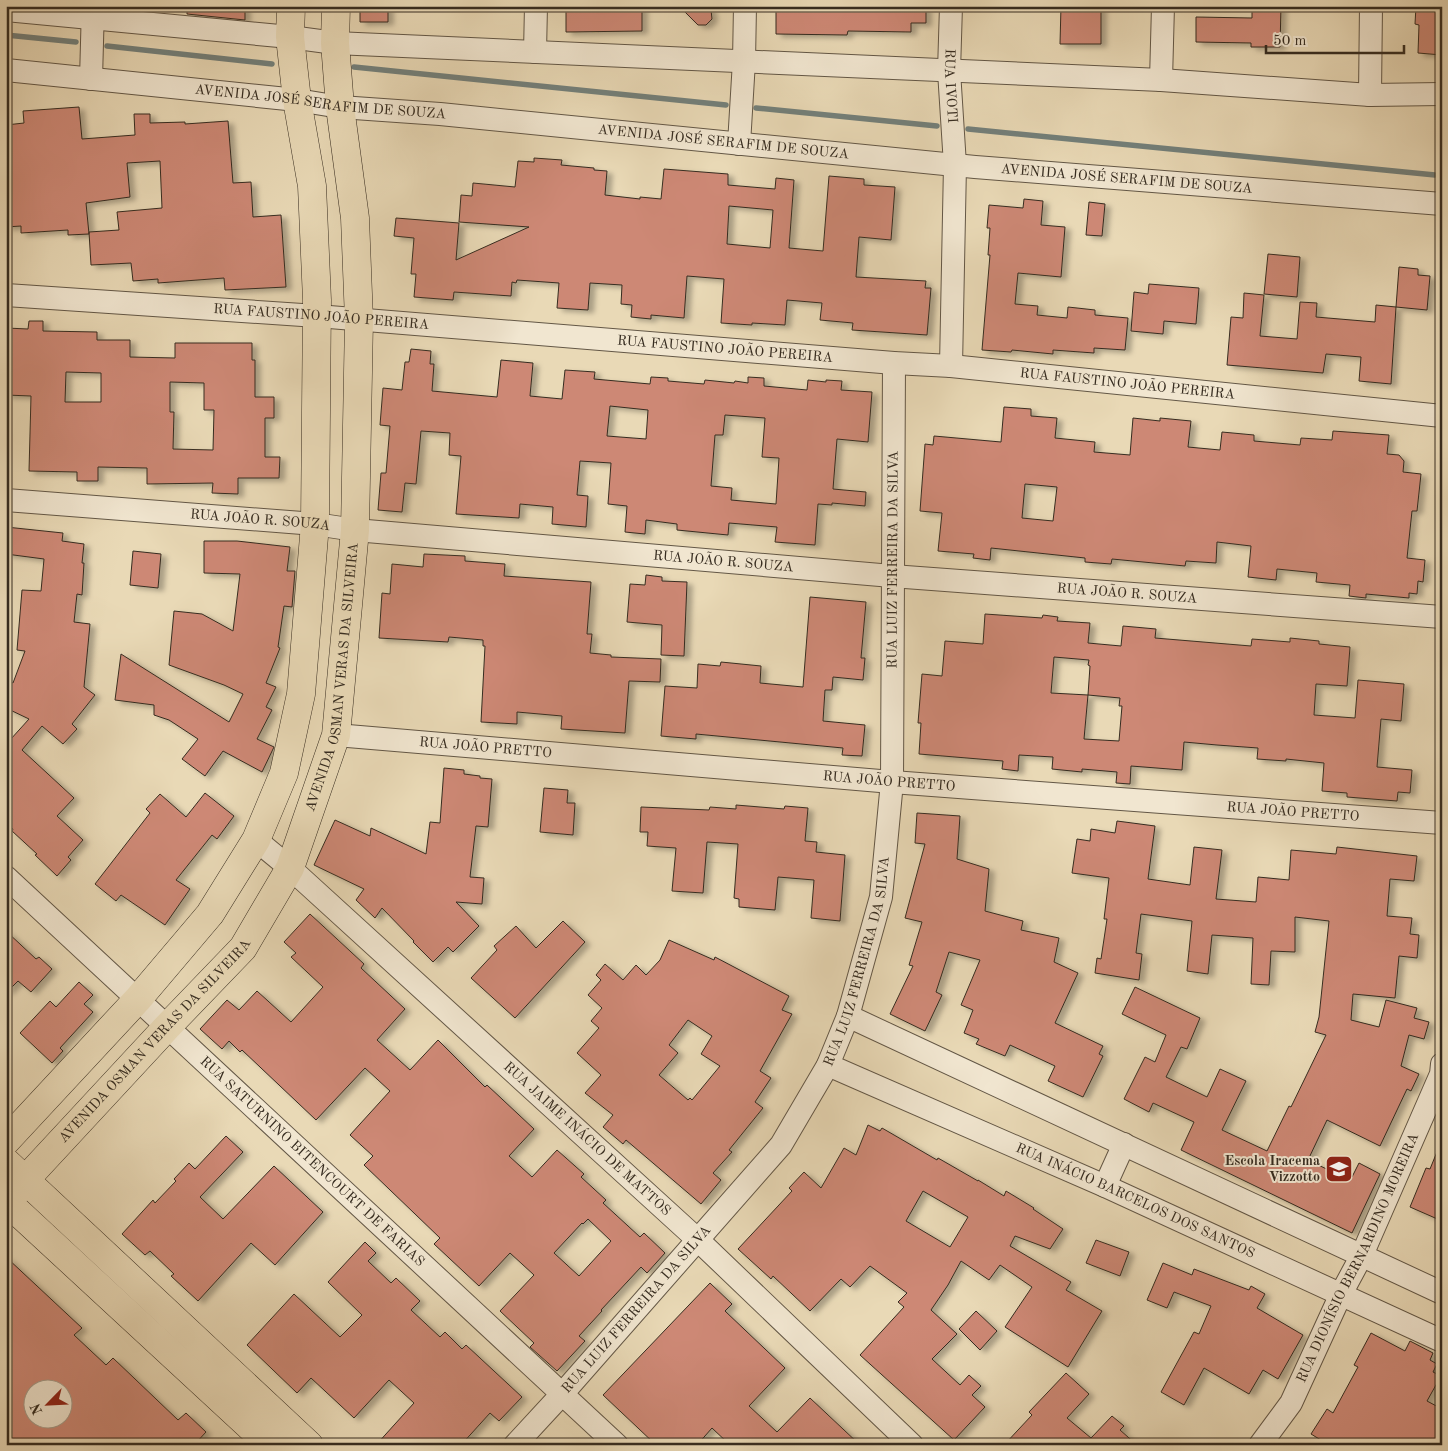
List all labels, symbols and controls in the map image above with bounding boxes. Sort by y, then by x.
scale bar [1266,22,1403,54]
text: 50 m [1273,34,1307,49]
street label: RUA IVOTI [942,48,959,124]
street label: AVENIDA JOSÉ SERAFIM DE SOUZA [194,82,447,122]
street label: AVENIDA JOSÉ SERAFIM DE SOUZA [597,123,850,162]
street label: AVENIDA JOSÉ SERAFIM DE SOUZA [1000,162,1253,196]
street label: RUA FAUSTINO JOÃO PEREIRA [213,302,430,332]
street label: RUA FAUSTINO JOÃO PEREIRA [616,333,834,365]
street label: RUA FAUSTINO JOÃO PEREIRA [1019,366,1236,402]
street label: RUA LUIZ FERREIRA DA SILVA [886,450,901,669]
street label: RUA JOÃO R. SOUZA [190,507,332,533]
street label: AVENIDA OSMAN VERAS DA SILVEIRA [303,542,361,813]
street label: RUA JOÃO R. SOUZA [653,549,794,575]
street label: RUA JOÃO R. SOUZA [1056,581,1198,606]
street label: RUA JOÃO PRETTO [419,735,553,760]
street label: RUA JOÃO PRETTO [822,769,956,794]
street label: RUA JOÃO PRETTO [1226,800,1360,824]
street label: RUA LUIZ FERREIRA DA SILVA [821,855,892,1068]
street label: AVENIDA OSMAN VERAS DA SILVEIRA [56,937,254,1146]
street label: RUA SATURNINO BITENCOURT DE FARIAS [197,1054,427,1269]
street label: RUA JAIME INÁCIO DE MATTOS [501,1059,673,1218]
street label: RUA DIONÍSIO BERNARDINO MOREIRA [1294,1131,1421,1385]
street label: RUA INÁCIO BARCELOS DOS SANTOS [1014,1141,1257,1261]
place label: Escola Iracema Vizzotto [1225,1154,1320,1184]
school or university icon: Escola Iracema Vizzotto [1324,1154,1354,1184]
street label: RUA LUIZ FERREIRA DA SILVA [559,1223,714,1396]
north arrow [22,1378,72,1428]
text: N [28,1401,46,1417]

